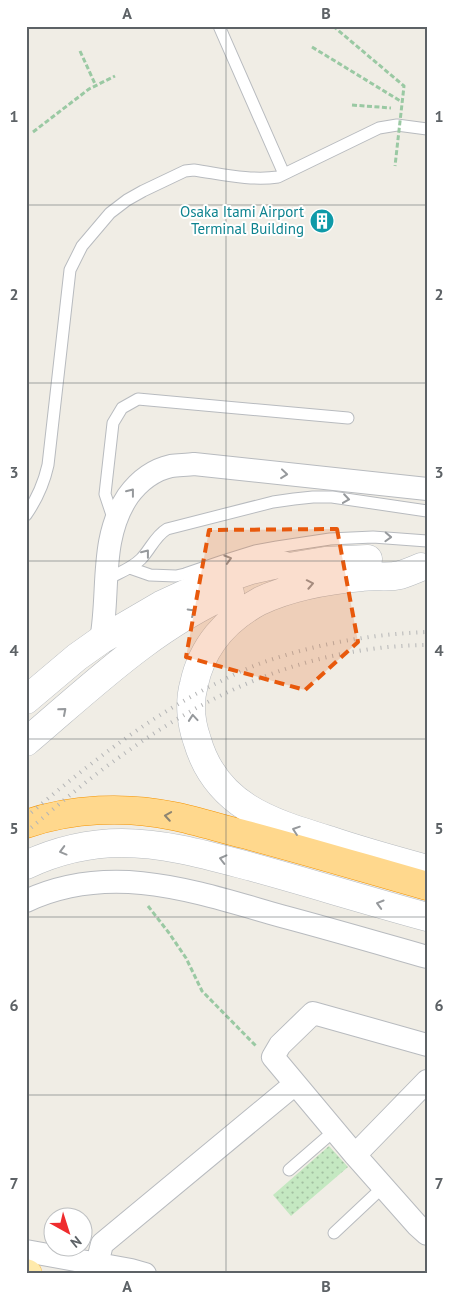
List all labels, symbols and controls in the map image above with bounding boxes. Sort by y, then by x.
text: A [122,3,132,23]
text: B [321,3,331,23]
text: 1 [9,106,19,126]
text: 1 [434,106,444,126]
place label: Osaka Itami Airport Terminal Building [180,202,304,238]
building icon: Osaka Itami Airport Terminal Building [309,208,335,234]
text: 2 [9,284,19,304]
text: 2 [434,284,444,304]
text: 3 [9,462,19,482]
text: 3 [434,462,444,482]
one-way arrow [280,468,288,479]
one-way arrow [125,488,134,498]
one-way arrow [342,494,350,504]
one-way arrow [384,532,392,542]
one-way arrow [140,550,148,559]
one-way arrow [223,555,232,565]
one-way arrow [306,580,315,590]
one-way arrow [187,608,196,618]
text: 4 [9,640,19,660]
text: 4 [434,640,444,660]
one-way arrow [58,707,67,716]
one-way arrow [187,714,198,722]
one-way arrow [164,811,173,821]
text: 5 [9,818,19,838]
text: 5 [434,818,444,838]
one-way arrow [293,826,301,836]
one-way arrow [60,846,68,856]
one-way arrow [220,855,228,865]
one-way arrow [376,899,384,909]
text: 6 [9,995,19,1015]
text: 6 [434,995,444,1015]
text: 7 [9,1173,19,1193]
text: 7 [434,1173,444,1193]
north arrow [42,1208,92,1258]
text: N [67,1232,85,1252]
text: A [122,1276,132,1296]
text: B [321,1276,331,1296]

